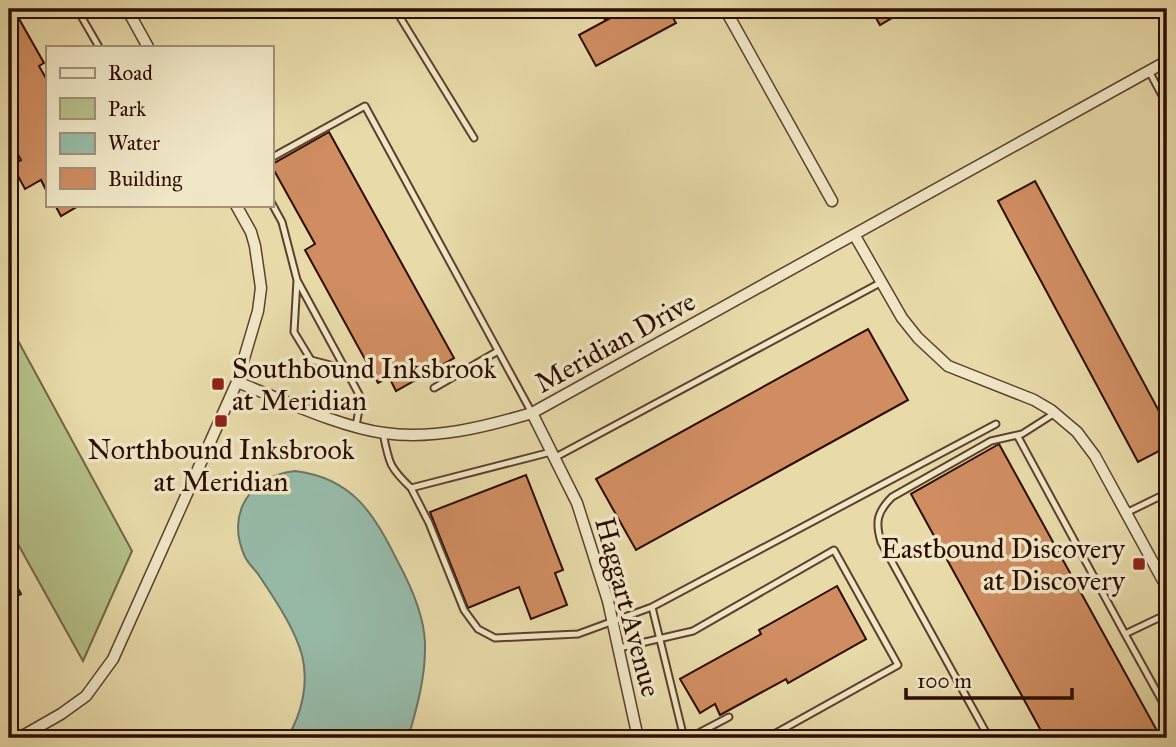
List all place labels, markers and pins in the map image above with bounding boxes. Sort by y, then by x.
place label: Southbound Inksbrook at Meridian [232,351,497,418]
marker: Southbound Inksbrook at Meridian [210,376,226,392]
marker: Northbound Inksbrook at Meridian [213,413,229,429]
place label: Northbound Inksbrook at Meridian [87,432,355,499]
place label: Eastbound Discovery at Discovery [881,531,1126,598]
marker: Eastbound Discovery at Discovery [1131,556,1147,572]

